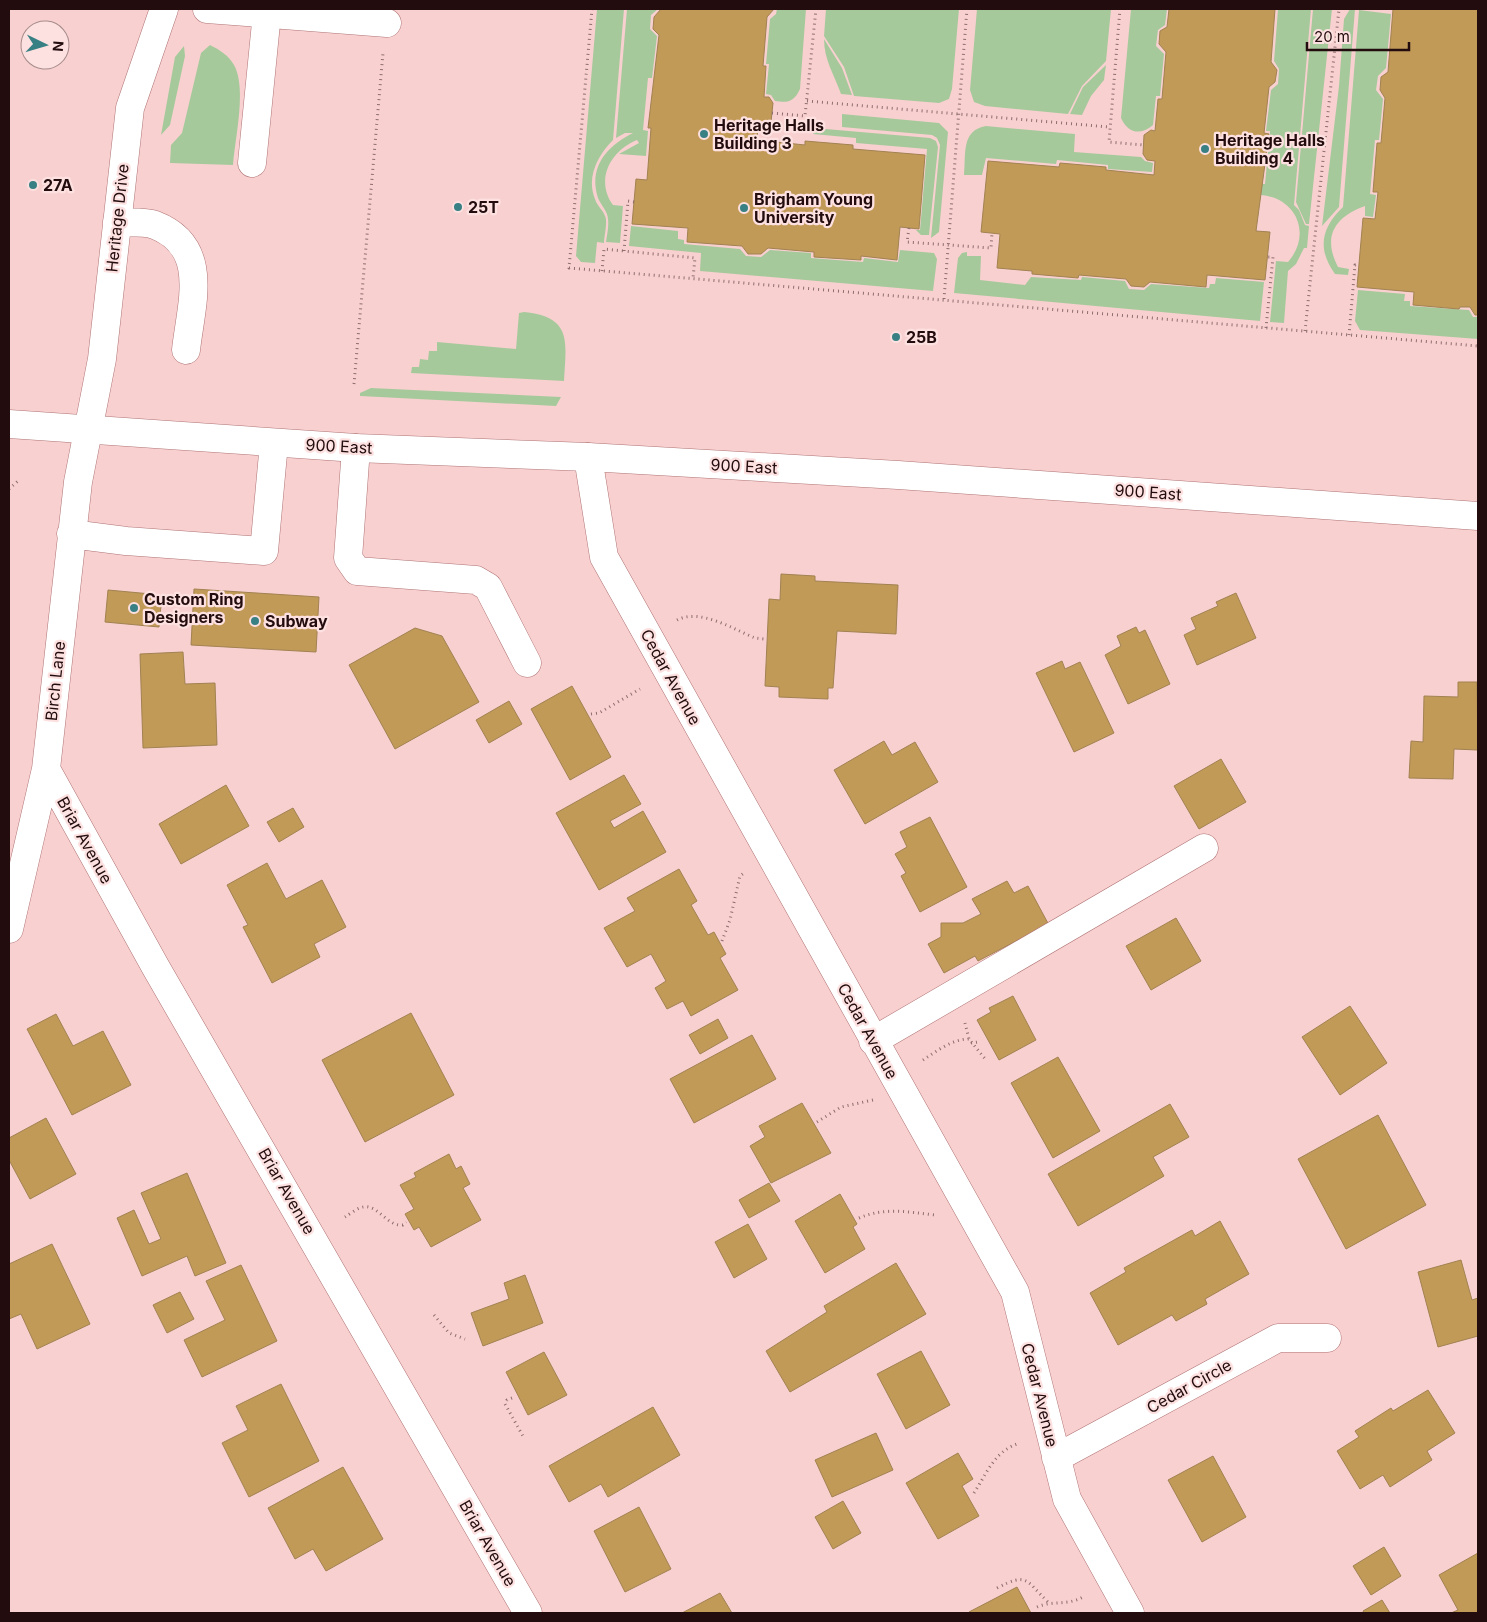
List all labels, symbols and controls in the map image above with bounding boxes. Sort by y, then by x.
north arrow [20,20,70,70]
scale bar [1307,20,1410,52]
text: 20 m [1314,27,1350,46]
text: N [50,40,67,52]
place label: Heritage Halls Building 3 [714,115,824,153]
marker: Heritage Halls Building 3 [698,128,710,140]
place label: Heritage Halls Building 4 [1215,130,1325,168]
marker: Heritage Halls Building 4 [1199,143,1211,155]
street label: Heritage Drive [101,163,133,273]
place label: 27A [43,175,73,195]
marker: 27A [27,179,39,191]
place label: Brigham Young University [754,189,873,227]
place label: 25T [468,197,499,217]
marker: 25T [452,201,464,213]
marker: Brigham Young University [738,202,750,214]
place label: 25B [906,327,937,347]
marker: 25B [890,331,902,343]
street label: 900 East [305,434,373,458]
street label: 900 East [710,454,778,478]
street label: 900 East [1114,480,1182,504]
place label: Custom Ring Designers [144,589,244,627]
marker: Custom Ring Designers [128,602,140,614]
place label: Subway [265,611,328,631]
marker: Subway [249,615,261,627]
street label: Cedar Avenue [636,626,706,728]
street label: Birch Lane [41,640,69,722]
street label: Briar Avenue [53,793,117,887]
street label: Cedar Avenue [833,980,903,1082]
street label: Briar Avenue [254,1144,320,1238]
street label: Cedar Avenue [1017,1341,1063,1449]
street label: Cedar Circle [1143,1354,1235,1418]
street label: Briar Avenue [455,1496,521,1590]

